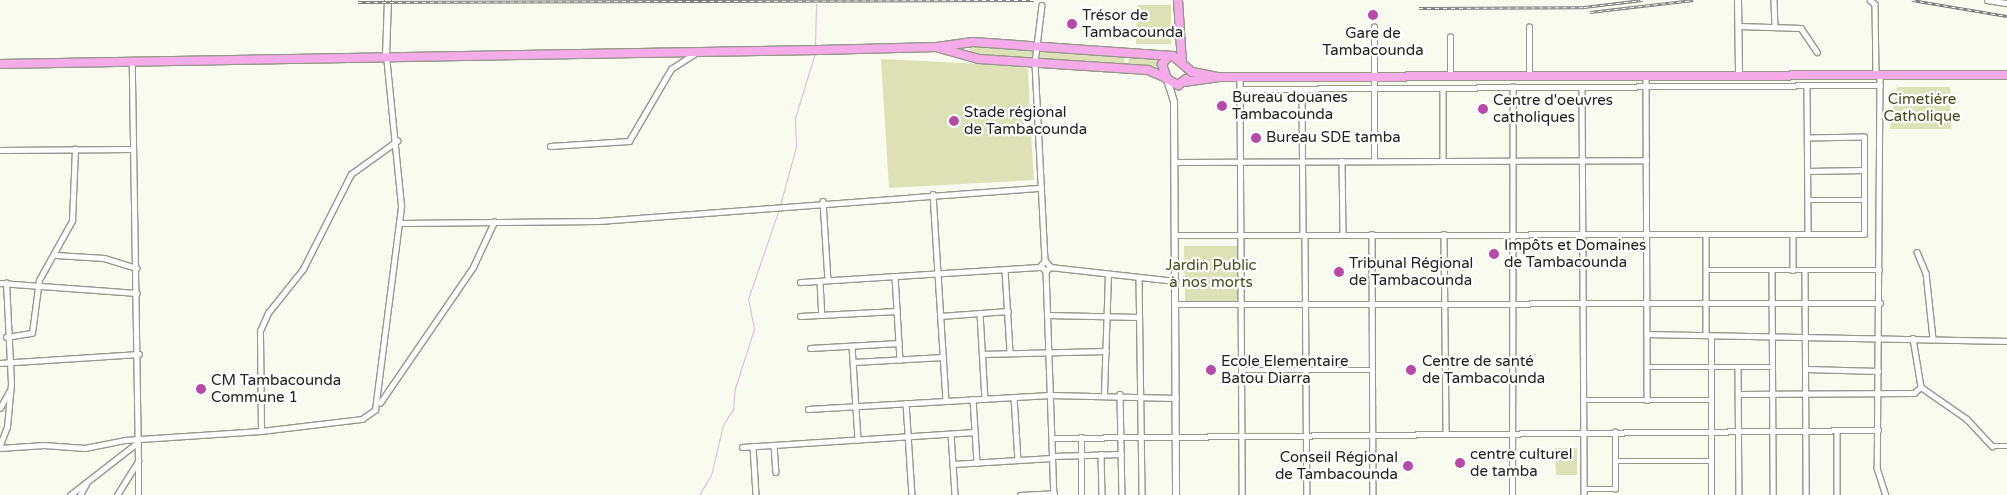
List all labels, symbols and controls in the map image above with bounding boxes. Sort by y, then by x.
place label: Trésor de Tambacounda [1082,6,1183,41]
marker: Gare de Tambacounda [1366,8,1380,22]
marker: Trésor de Tambacounda [1066,18,1078,30]
place label: Gare de Tambacounda [1322,24,1424,59]
place label: Bureau douanes Tambacounda [1232,88,1348,123]
park label: Cimetiére Catholique [1883,90,1961,125]
place label: Centre d'oeuvres catholiques [1493,91,1613,126]
marker: Bureau douanes Tambacounda [1216,100,1228,112]
place label: Stade régional de Tambacounda [964,103,1087,138]
marker: Centre d'oeuvres catholiques [1477,103,1489,115]
marker: Stade régional de Tambacounda [948,115,960,127]
place label: Bureau SDE tamba [1266,129,1401,147]
marker: Bureau SDE tamba [1250,132,1262,144]
place label: Impôts et Domaines de Tambacounda [1504,236,1646,271]
marker: Impôts et Domaines de Tambacounda [1488,248,1500,260]
place label: Tribunal Régional de Tambacounda [1349,254,1473,289]
park label: Jardin Public à nos morts [1165,256,1257,291]
marker: Tribunal Régional de Tambacounda [1333,266,1345,278]
place label: Ecole Elementaire Batou Diarra [1221,352,1348,387]
place label: Centre de santé de Tambacounda [1422,352,1545,387]
marker: Centre de santé de Tambacounda [1404,363,1418,377]
marker: Ecole Elementaire Batou Diarra [1205,364,1217,376]
place label: CM Tambacounda Commune 1 [211,371,341,406]
marker: CM Tambacounda Commune 1 [195,383,207,395]
place label: centre culturel de tamba [1470,445,1572,480]
place label: Conseil Régional de Tambacounda [1275,448,1398,483]
marker: centre culturel de tamba [1454,457,1466,469]
marker: Conseil Régional de Tambacounda [1402,460,1414,472]

